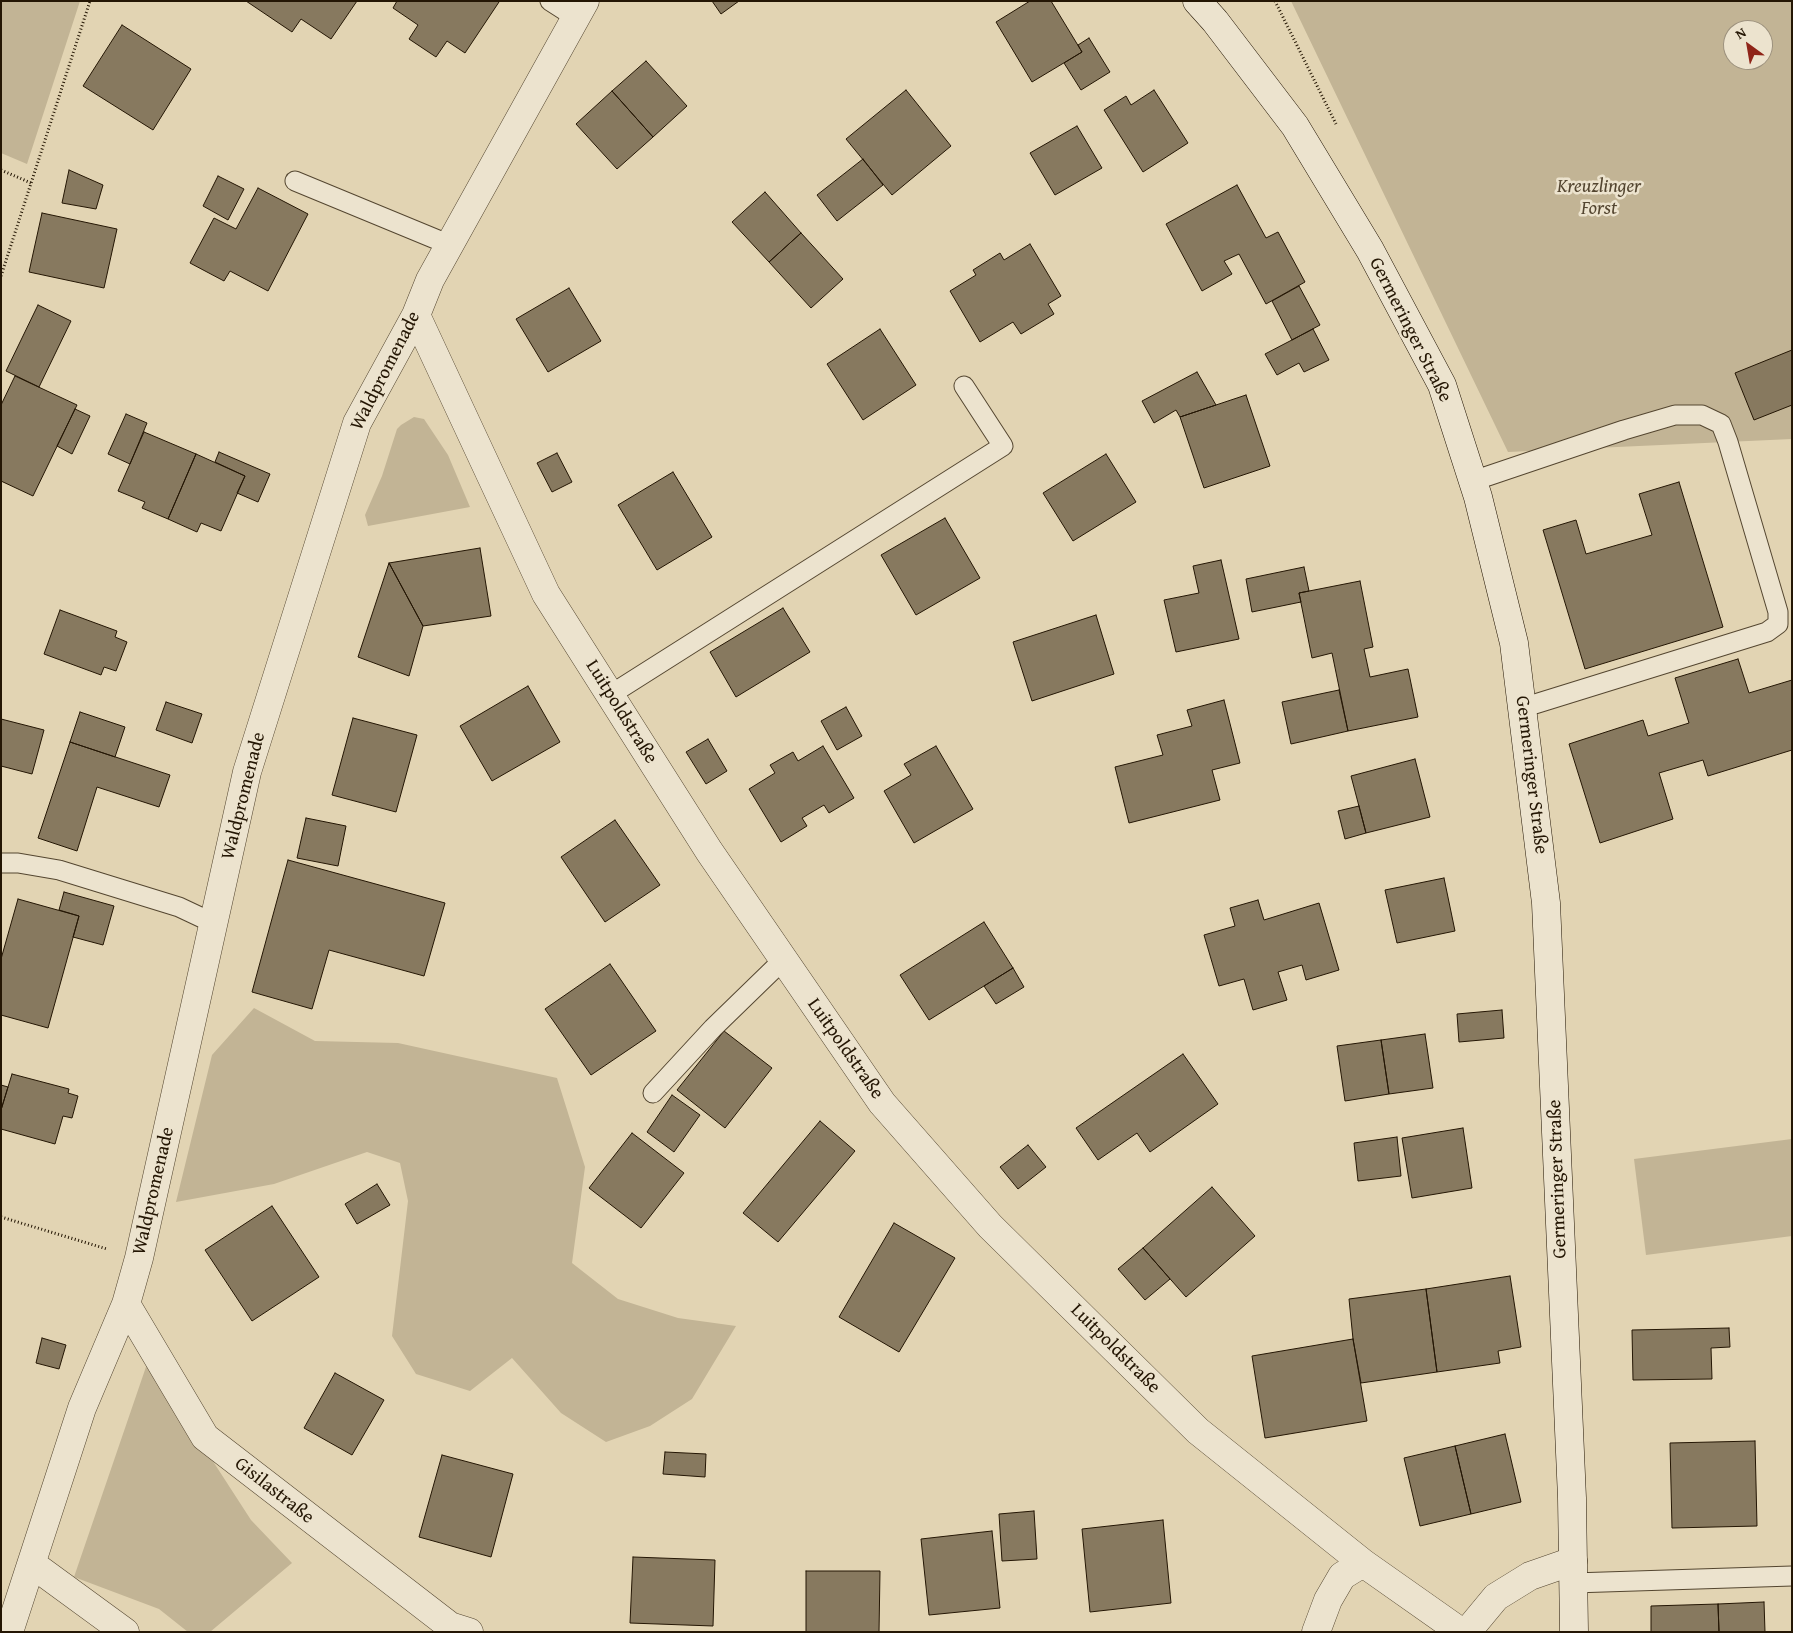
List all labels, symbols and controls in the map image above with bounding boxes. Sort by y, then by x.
north arrow [1723,20,1773,70]
text: N [1731,22,1750,44]
park label: Kreuzlinger Forst [1557,176,1641,220]
street label: Germeringer Straße [1364,254,1456,406]
street label: Waldpromenade [346,308,426,434]
street label: Luitpoldstraße [580,656,662,768]
street label: Germeringer Straße [1510,695,1552,855]
street label: Waldpromenade [217,730,271,862]
street label: Luitpoldstraße [802,994,888,1104]
street label: Germeringer Straße [1544,1099,1572,1259]
street label: Waldpromenade [128,1125,180,1257]
street label: Luitpoldstraße [1065,1299,1165,1399]
street label: Gisilastraße [230,1453,318,1529]

